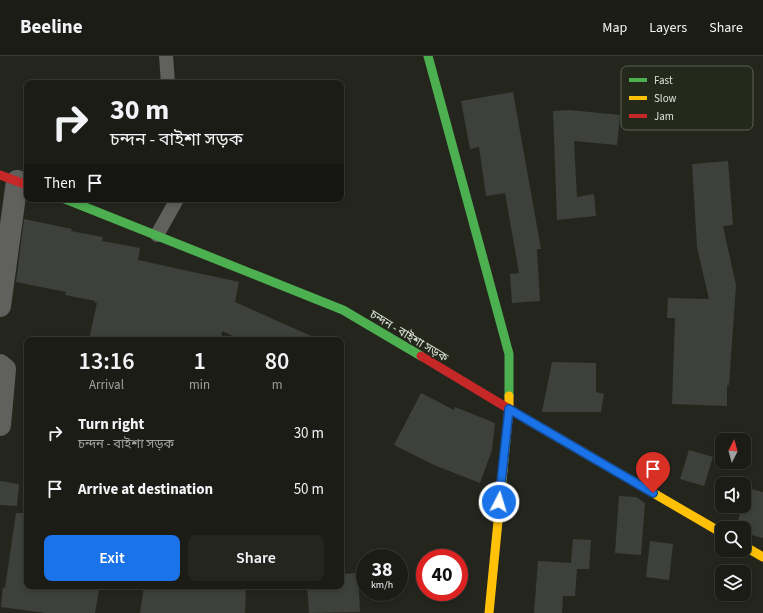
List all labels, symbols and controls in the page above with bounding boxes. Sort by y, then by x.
text: Beeline [20,14,83,41]
text: Map [602,18,627,38]
text: Layers [649,18,687,38]
text: Share [709,18,743,38]
legend [621,66,753,130]
text: Fast [654,73,673,88]
text: 30 m [110,90,169,130]
text: Slow [654,91,677,106]
icon: right [44,96,96,148]
text: Jam [654,109,674,124]
text: চন্দন - বাইশা সড়ক [110,127,243,152]
icon: arrive [84,172,106,194]
text: Then [44,173,76,194]
street label: চন্দন - বাইশা সড়ক [366,306,451,367]
text: 13:16 [79,344,134,379]
text: 1 [193,344,206,379]
text: 80 [265,344,289,379]
text: Arrival [89,376,124,394]
text: min [189,376,210,394]
text: m [272,376,282,394]
text: Turn right [78,414,144,435]
icon: right [44,422,66,444]
text: 30 m [294,423,324,444]
north arrow [715,433,751,469]
map controls [715,433,751,601]
text: চন্দন - বাইশা সড়ক [78,435,174,453]
pin [636,452,670,493]
icon: arrive [642,458,664,480]
button: sound [715,477,751,513]
icon: arrive [44,478,66,500]
text: Arrive at destination [78,479,213,500]
text: 50 m [294,479,324,500]
position arrow [478,481,520,523]
button: search [715,521,751,557]
button: Exit [44,535,180,581]
button: Share [188,535,324,581]
speed limit sign: 40 [416,549,468,601]
text: 38 [371,556,393,584]
button: layers [715,565,751,601]
text: km/h [371,578,393,592]

